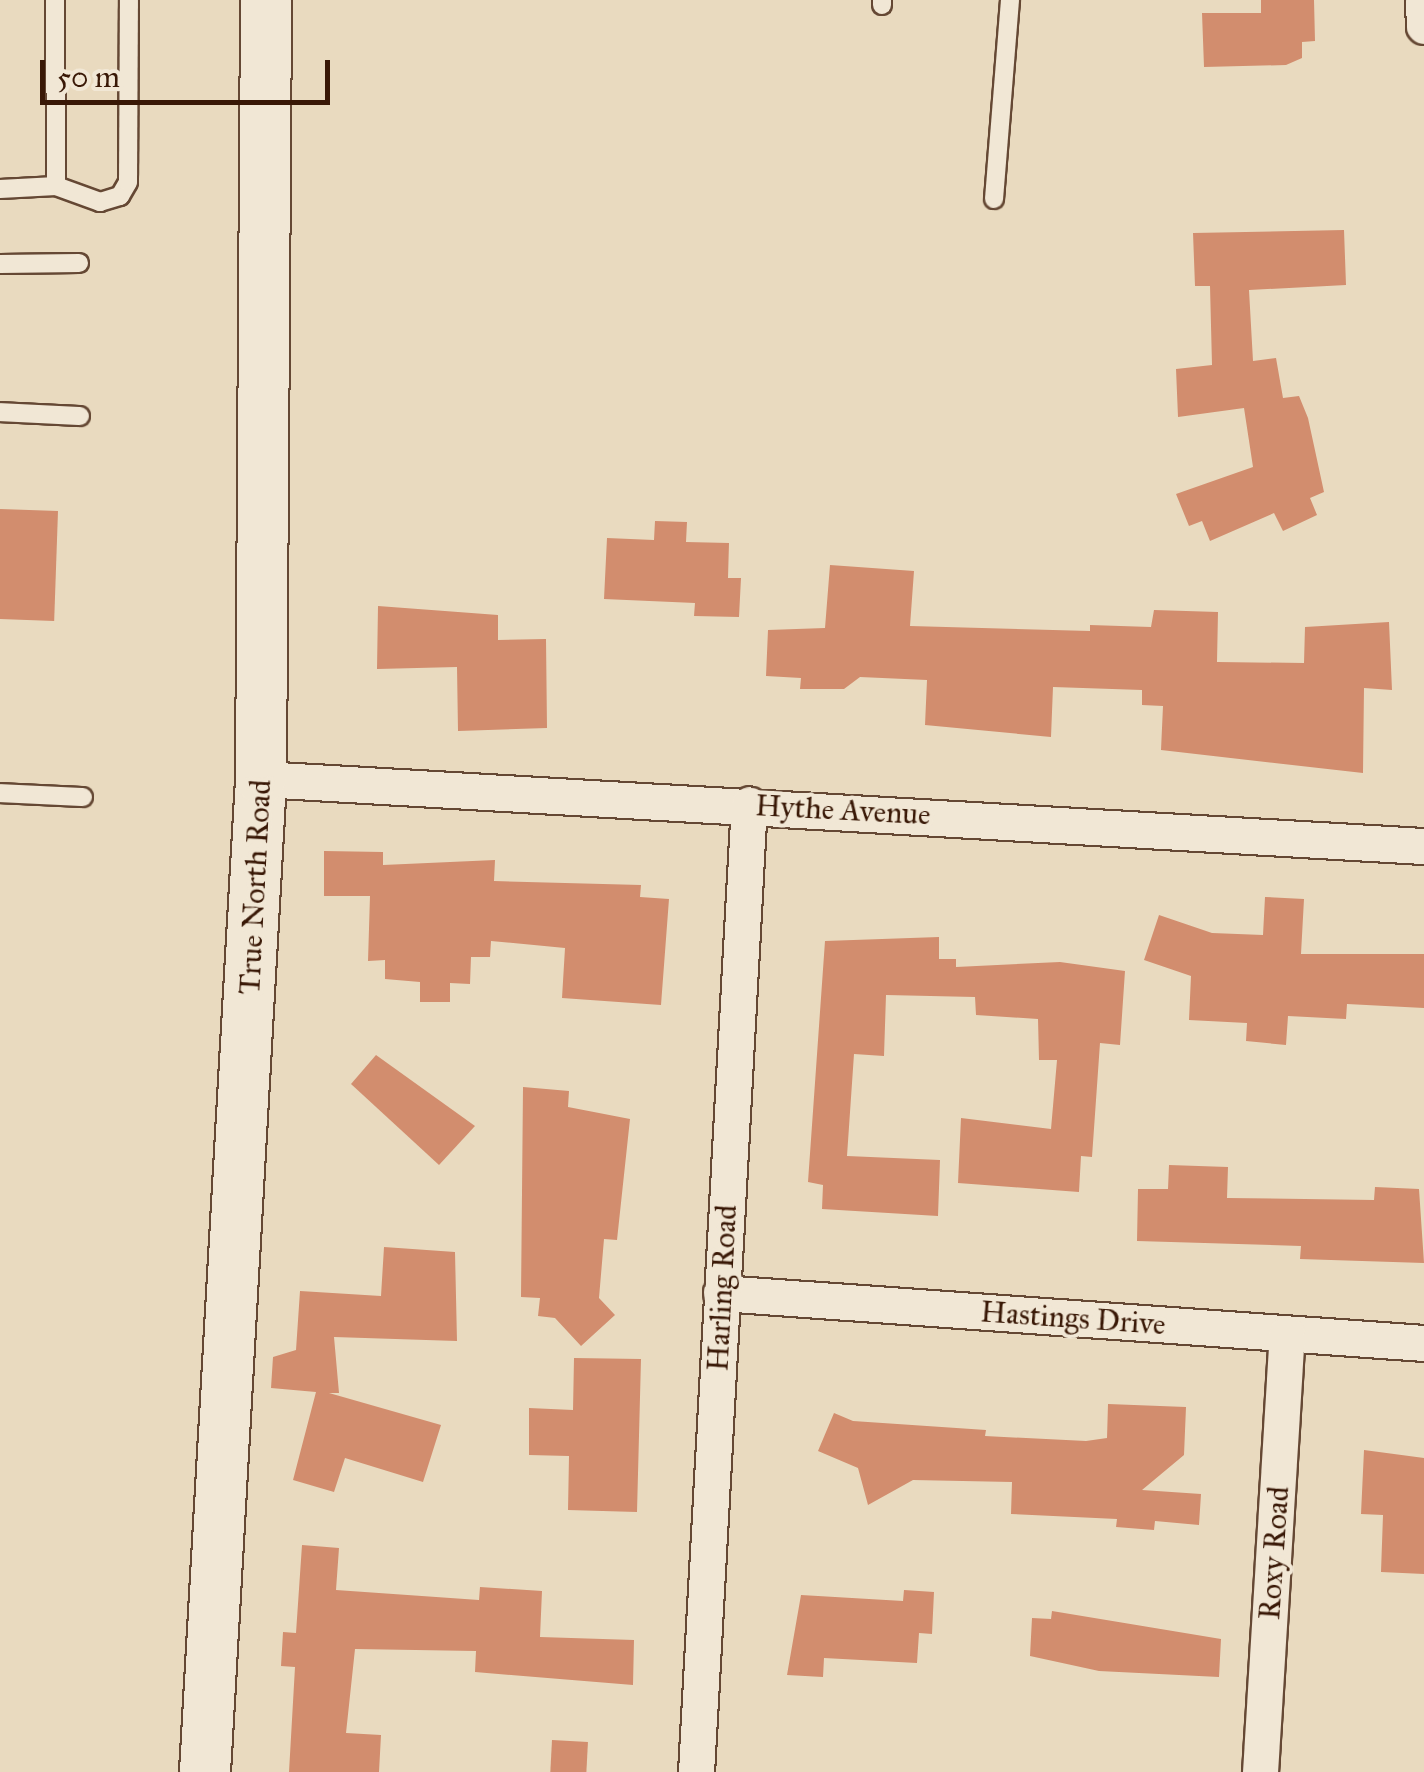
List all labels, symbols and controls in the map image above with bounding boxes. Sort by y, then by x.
scale bar [45,40,335,102]
text: 50 m [57,59,120,95]
street label: True North Road [231,779,279,995]
street label: Hythe Avenue [754,787,932,833]
street label: Harling Road [700,1204,744,1372]
street label: Hastings Drive [979,1294,1167,1342]
street label: Roxy Road [1251,1485,1297,1621]

